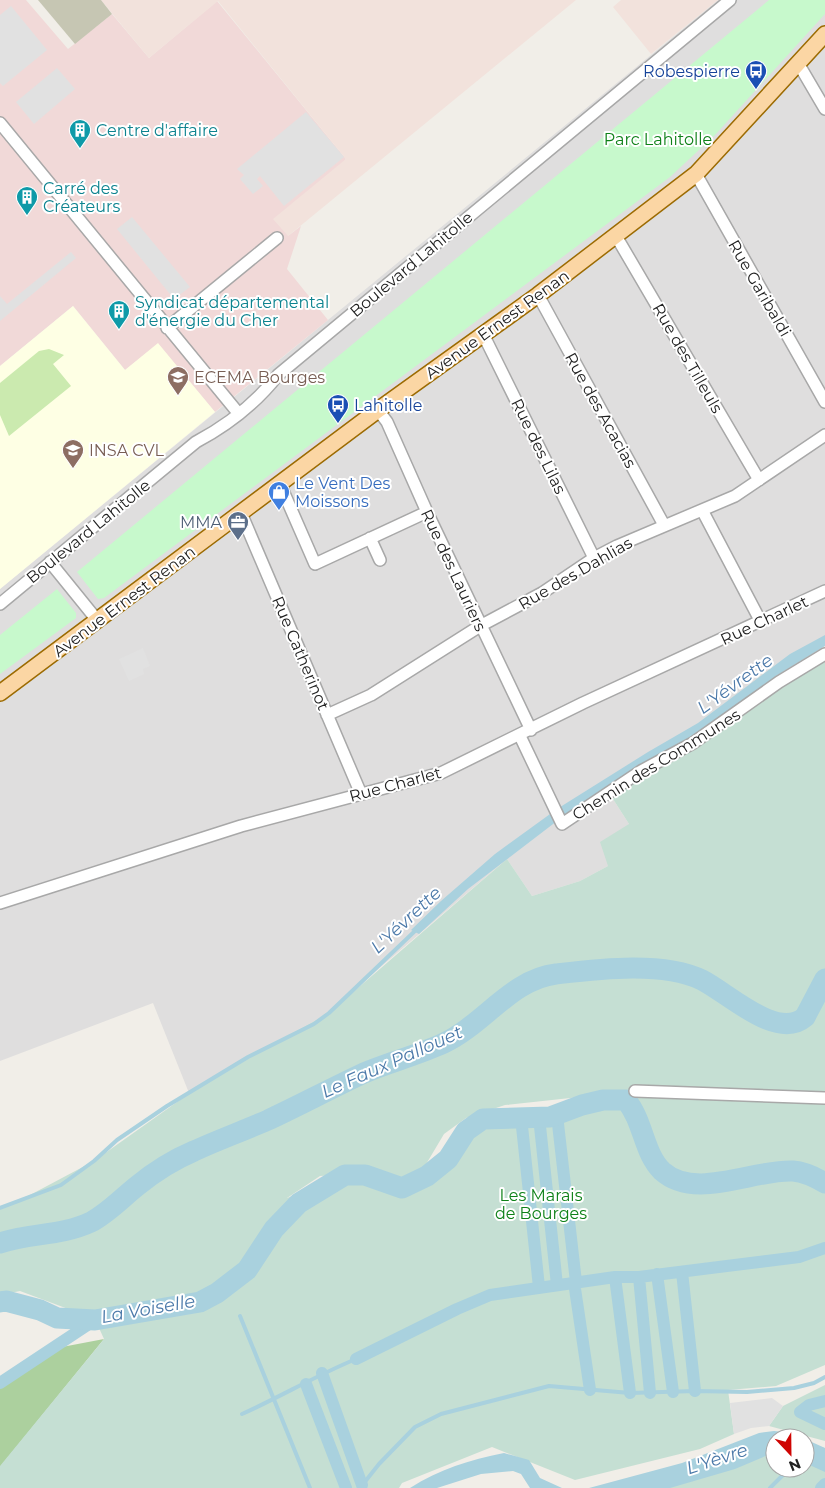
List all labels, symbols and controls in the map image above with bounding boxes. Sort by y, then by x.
bus stop icon: Robespierre [744,59,768,90]
place label: Robespierre [643,62,740,81]
building icon: Centre d'affaire [68,118,92,149]
place label: Centre d'affaire [96,121,218,140]
park label: Parc Lahitolle [604,130,712,149]
place label: Carré des Créateurs [43,179,120,216]
building icon: Carré des Créateurs [15,185,39,216]
street label: Boulevard Lahitolle [346,208,476,321]
street label: Rue Garibaldi [724,237,795,340]
street label: Avenue Ernest Renan [422,266,573,383]
place label: Syndicat départemental d'énergie du Cher [135,293,329,330]
building icon: Syndicat départemental d'énergie du Cher [107,299,131,330]
street label: Rue des Tilleuls [649,300,727,417]
street label: Rue des Acacias [561,349,640,471]
school or university icon: ECEMA Bourges [166,365,190,396]
place label: ECEMA Bourges [194,368,325,387]
bus stop icon: Lahitolle [326,393,350,424]
street label: Rue des Lilas [507,395,570,497]
place label: Lahitolle [354,396,422,415]
school or university icon: INSA CVL [61,438,85,469]
place label: INSA CVL [89,441,164,460]
place label: Le Vent Des Moissons [295,474,390,511]
street label: Boulevard Lahitolle [22,476,154,587]
shop icon: Le Vent Des Moissons [267,480,291,511]
street label: Rue des Lauriers [417,506,490,635]
office icon: MMA [226,510,250,541]
place label: MMA [180,513,223,532]
street label: Rue des Dahlias [515,533,636,614]
street label: Avenue Ernest Renan [50,542,199,661]
street label: Rue Charlet [717,592,812,649]
street label: Rue Catherinot [268,593,333,713]
water label: L'Yévrette [693,649,777,719]
street label: Chemin des Communes [569,705,744,824]
street label: Rue Charlet [347,763,444,806]
water label: L'Yévrette [366,882,446,958]
water label: Le Faux Pallouet [318,1021,466,1103]
park label: Les Marais de Bourges [495,1186,587,1223]
water label: La Voiselle [99,1290,197,1328]
north arrow [765,1428,815,1478]
water label: L'Yèvre [684,1439,751,1479]
text: N [786,1455,803,1476]

